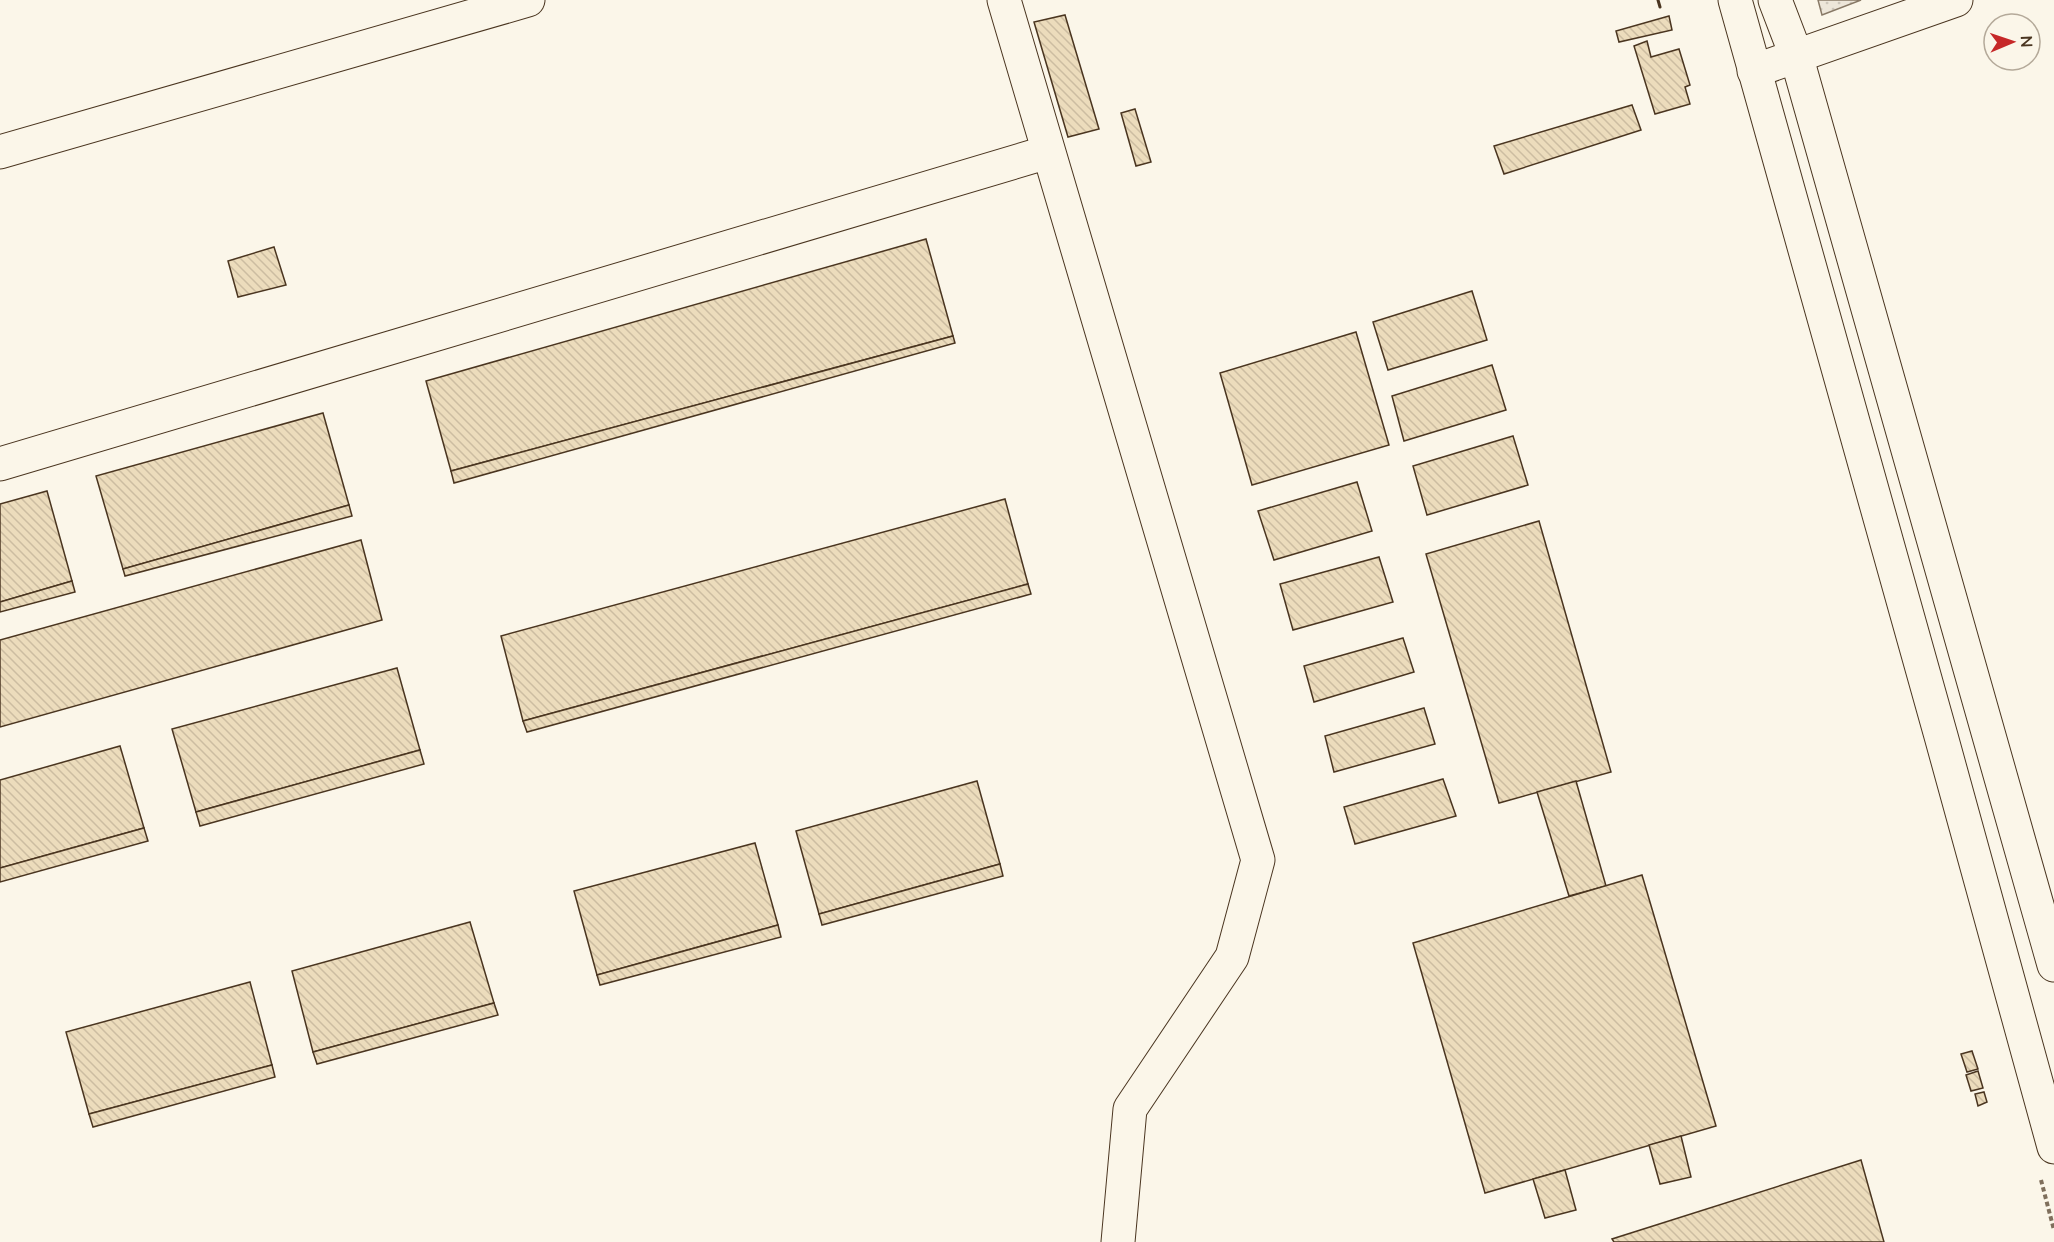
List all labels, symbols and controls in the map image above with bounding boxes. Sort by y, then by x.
north arrow [1982,12,2042,72]
text: N [2015,35,2037,48]

